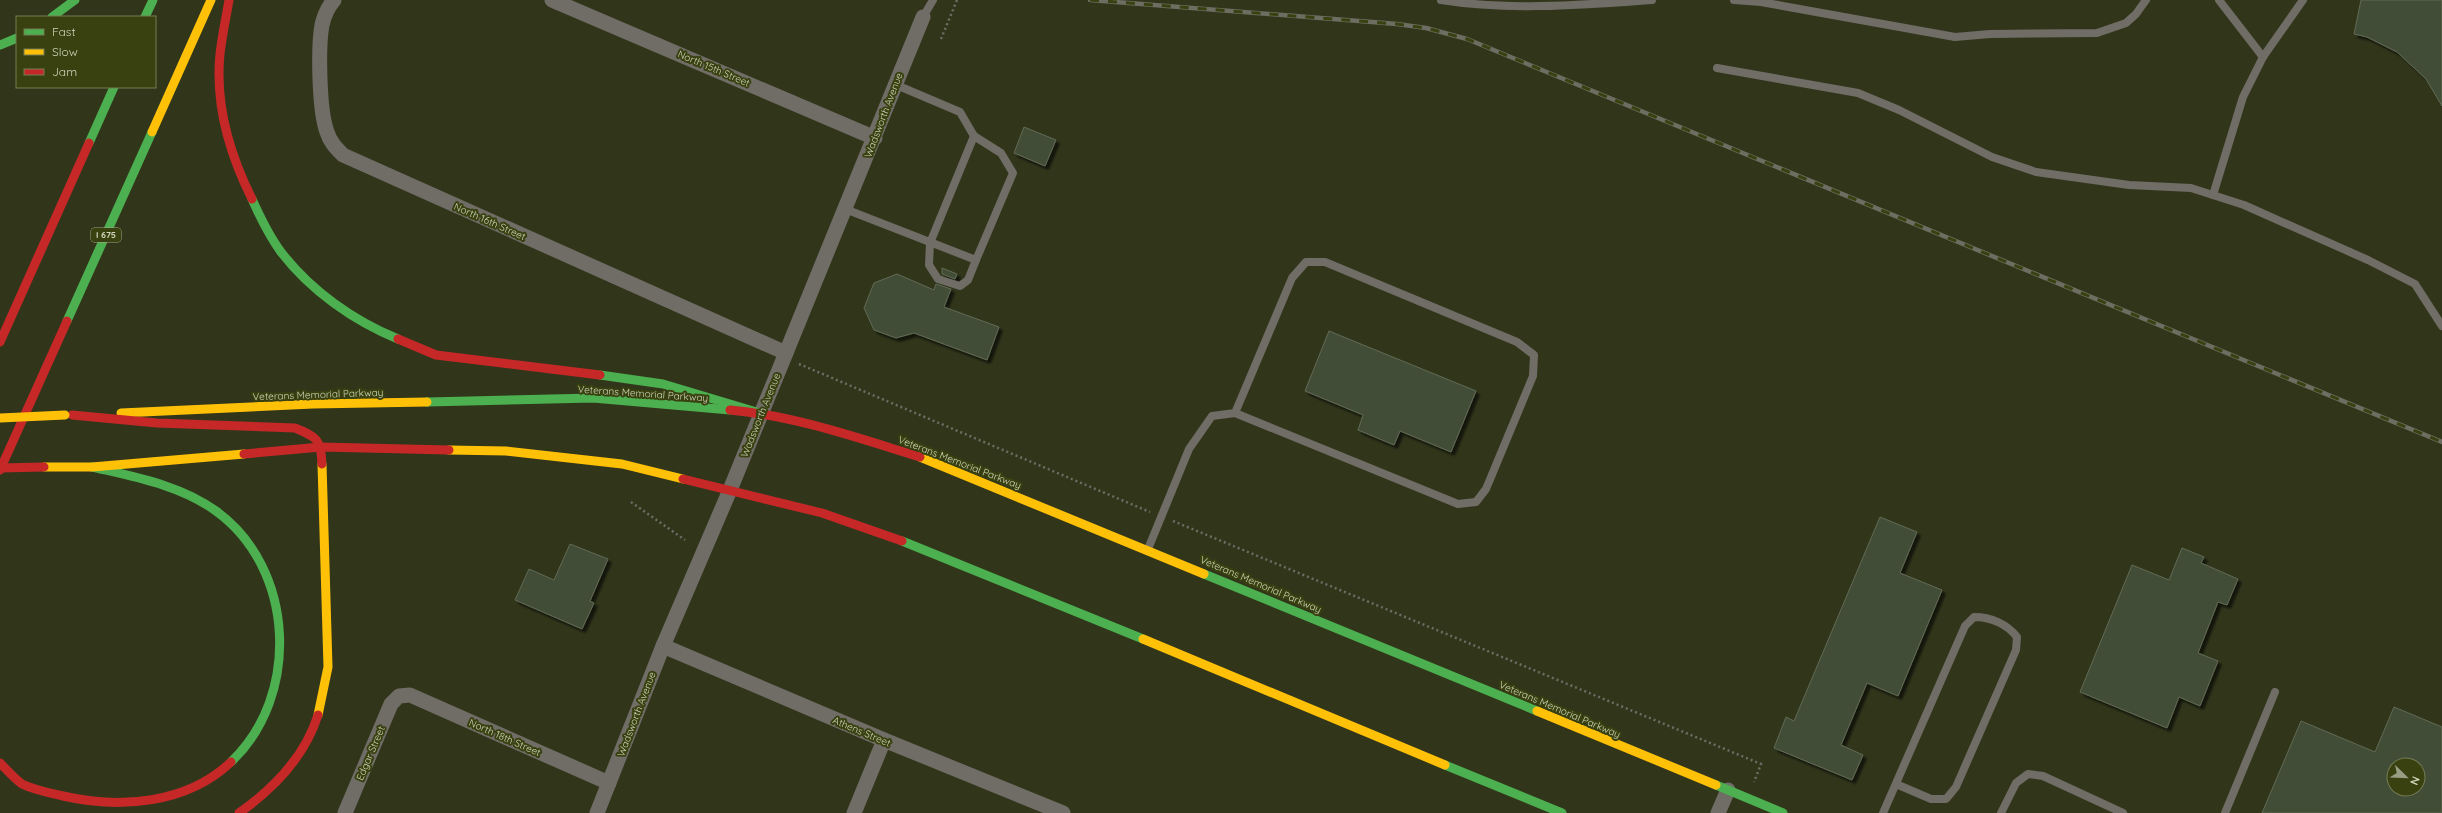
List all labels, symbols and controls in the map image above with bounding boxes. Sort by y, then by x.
legend [16,16,156,88]
text: Fast [52,24,76,39]
text: Slow [52,44,78,59]
street label: North 15th Street [676,47,752,90]
text: Jam [52,64,77,79]
street label: Wadsworth Avenue [861,71,906,159]
street label: North 16th Street [452,200,528,243]
road number: I 675 [91,228,121,242]
street label: Wadsworth Avenue [738,371,783,459]
street label: Veterans Memorial Parkway [577,382,709,405]
street label: Veterans Memorial Parkway [252,386,384,403]
street label: Veterans Memorial Parkway [896,433,1023,492]
street label: Veterans Memorial Parkway [1198,553,1323,616]
street label: Wadsworth Avenue [614,670,659,758]
street label: Veterans Memorial Parkway [1497,678,1622,741]
street label: Athens Street [831,713,893,750]
street label: North 18th Street [467,716,543,759]
street label: Edgar Street [353,723,388,782]
north arrow [2386,757,2426,797]
text: N [2407,774,2423,787]

